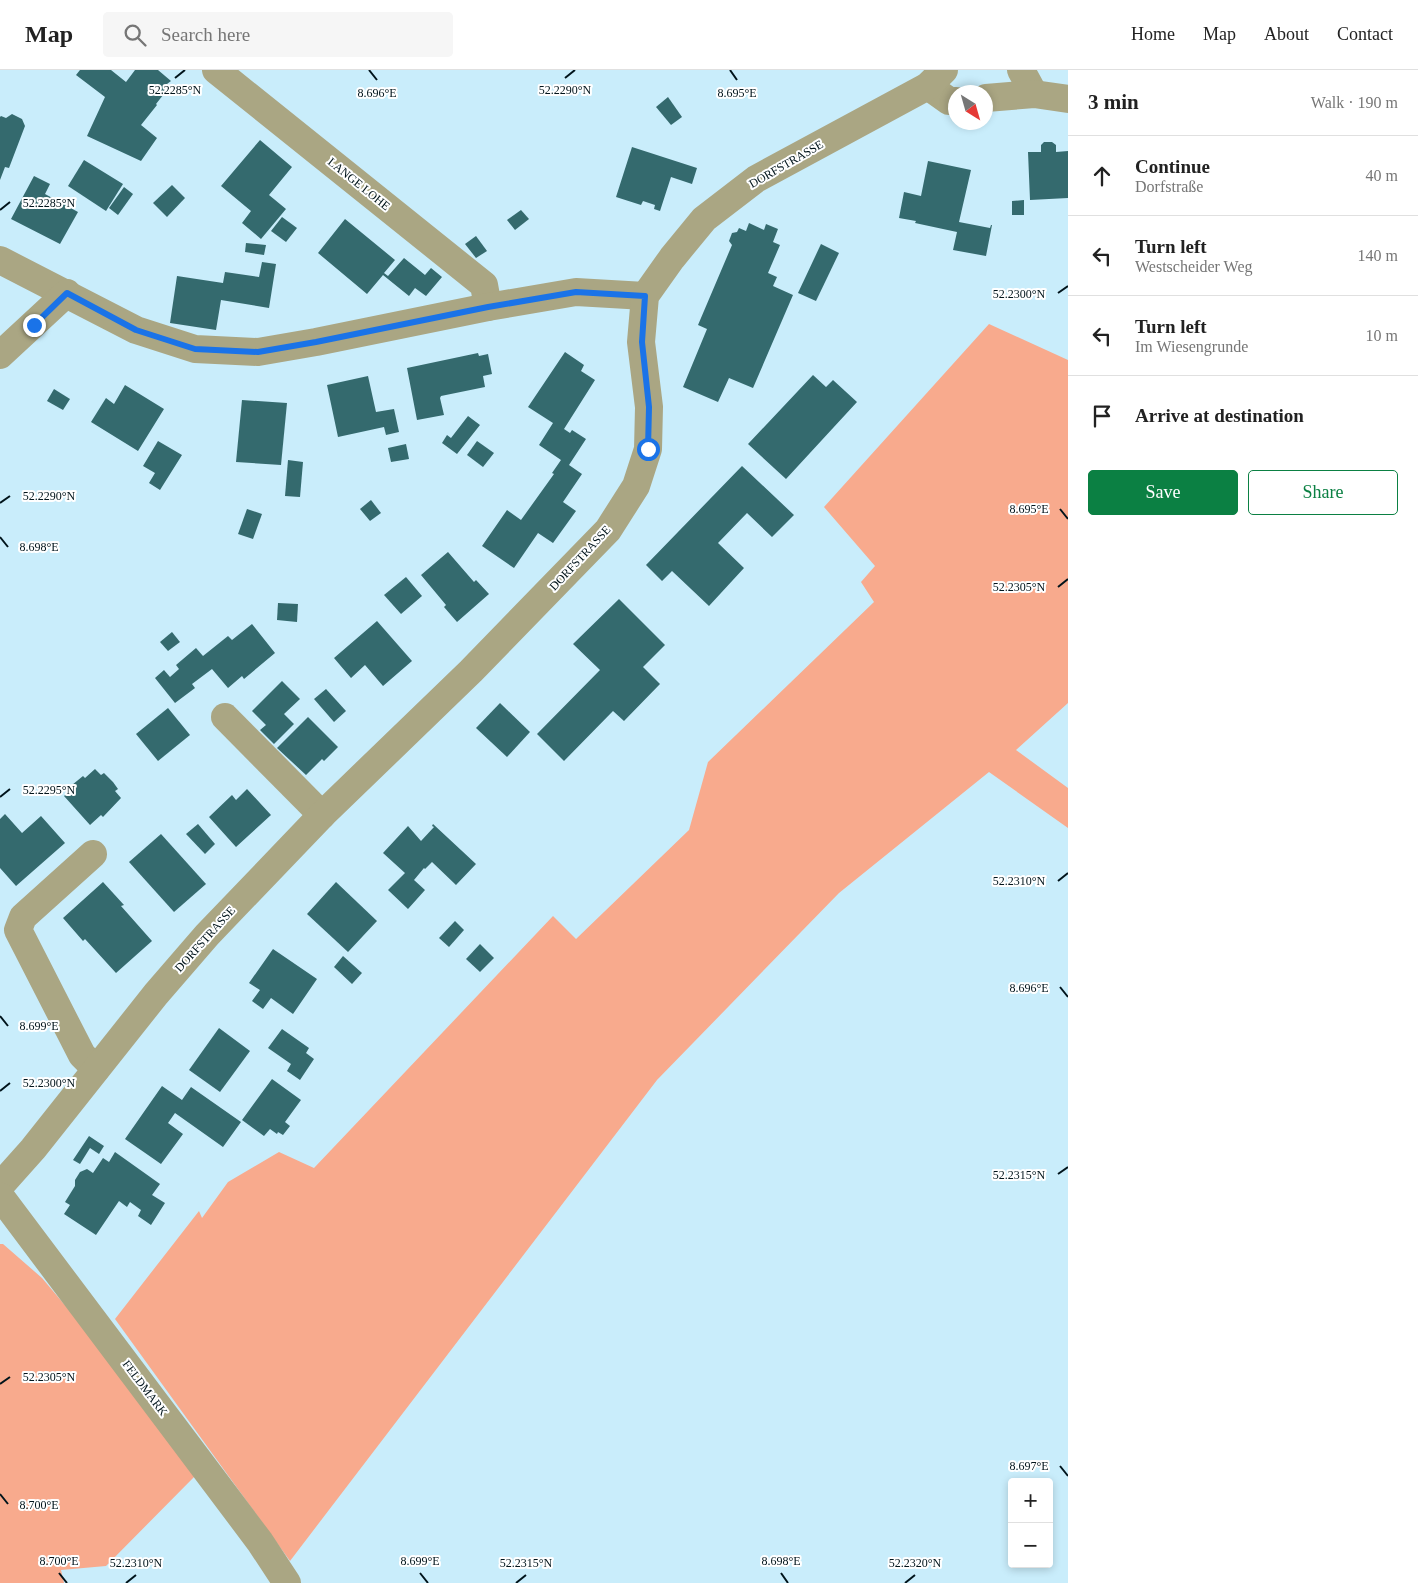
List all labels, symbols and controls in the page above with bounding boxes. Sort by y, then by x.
search box [103,12,453,57]
text: Map [25,21,73,47]
icon: search [121,21,149,49]
text: Search here [161,24,250,45]
text: Home [1131,24,1175,44]
text: Map [1203,24,1236,44]
text: About [1264,24,1309,44]
text: Contact [1337,24,1393,44]
text: 52.2285°N [149,83,202,97]
text: 52.2290°N [539,83,592,97]
north arrow [948,85,993,130]
text: 8.696°E [357,86,397,100]
text: 8.695°E [717,86,757,100]
text: 3 min [1088,90,1139,114]
text: Walk · 190 m [1311,94,1398,111]
street label: DORFSTRASSE [746,137,826,191]
street label: LANGE LOHE [325,155,393,213]
text: Continue [1135,156,1210,177]
icon: ahead [1088,162,1116,190]
text: 40 m [1366,167,1398,184]
text: Dorfstraße [1135,178,1203,195]
text: 52.2285°N [23,196,76,210]
text: Turn left [1135,236,1207,257]
icon: left [1088,242,1116,270]
text: 140 m [1358,247,1398,264]
text: Westscheider Weg [1135,258,1253,275]
text: 52.2300°N [993,287,1046,301]
route end [23,314,46,337]
text: Turn left [1135,316,1207,337]
icon: left [1088,322,1116,350]
text: 10 m [1366,327,1398,344]
text: Im Wiesengrunde [1135,338,1248,355]
icon: arrive [1088,402,1116,430]
text: Arrive at destination [1135,405,1304,426]
route start [637,438,660,461]
button: Save [1088,470,1238,515]
button: Share [1248,470,1398,515]
text: 52.2290°N [23,489,76,503]
text: 8.695°E [1009,502,1049,516]
street label: DORFSTRASSE [546,523,614,593]
text: 8.698°E [19,540,59,554]
text: 52.2305°N [993,580,1046,594]
text: 52.2295°N [23,783,76,797]
text: 52.2310°N [993,874,1046,888]
street label: DORFSTRASSE [172,903,238,975]
text: 8.696°E [1009,981,1049,995]
text: 8.699°E [19,1019,59,1033]
text: 52.2300°N [23,1076,76,1090]
text: 52.2315°N [993,1168,1046,1182]
street label: FELDMARK [120,1357,171,1419]
text: 52.2305°N [23,1370,76,1384]
text: 8.697°E [1009,1459,1049,1473]
map controls [1008,1478,1053,1568]
button: + [1008,1478,1053,1523]
text: 8.700°E [19,1498,59,1512]
button: − [1008,1523,1053,1568]
text: 8.700°E [39,1554,79,1568]
text: 8.699°E [400,1554,440,1568]
text: 8.698°E [761,1554,801,1568]
text: 52.2310°N [110,1556,163,1570]
text: 52.2315°N [500,1556,553,1570]
text: 52.2320°N [889,1556,942,1570]

